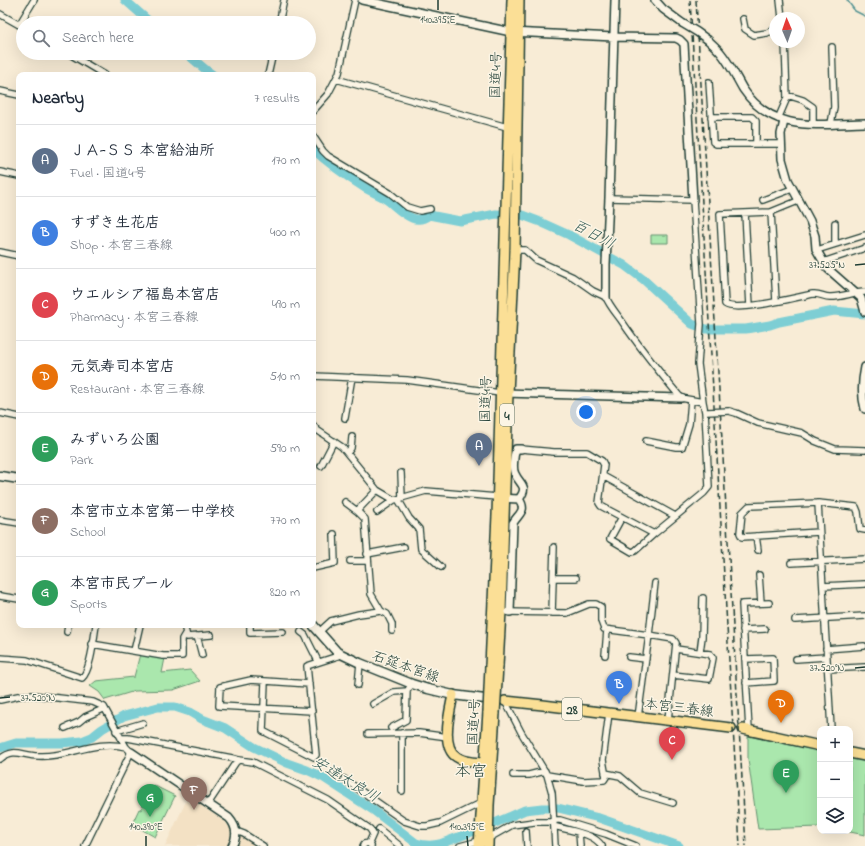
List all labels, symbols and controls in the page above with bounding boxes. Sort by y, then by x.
north arrow [769,12,805,48]
text: 140.395°E [420,13,456,28]
search box [16,16,316,60]
icon: search [30,27,52,49]
text: Search here [62,27,134,49]
street label: 国道4号 [485,51,508,99]
text: Nearby [32,86,84,111]
text: 7 results [254,89,300,108]
text: ＪＡ-ＳＳ 本宮給油所 [70,140,214,162]
text: A [41,151,49,170]
text: 170 m [272,151,300,170]
text: Fuel · 国道4号 [70,164,147,183]
text: すずき生花店 [70,212,160,234]
water label: 百日川 [568,215,619,255]
text: B [41,223,49,242]
text: 400 m [270,223,300,242]
text: Shop · 本宮三春線 [70,236,173,255]
text: 37.525°N [809,258,845,273]
text: ウエルシア福島本宮店 [70,284,220,306]
text: C [41,295,49,314]
text: 490 m [272,295,300,314]
text: Pharmacy · 本宮三春線 [70,308,198,327]
text: 元気寿司本宮店 [70,356,175,378]
text: D [40,367,50,386]
text: 510 m [269,367,300,386]
street label: 国道4号 [476,375,497,423]
text: Restaurant · 本宮三春線 [70,380,205,399]
your location [576,402,596,422]
road number: 4 [500,404,514,426]
text: みずいろ公園 [70,429,160,451]
pin: A [466,433,492,466]
text: E [41,439,49,458]
text: 590 m [270,439,300,458]
text: Park [70,451,94,470]
text: 本宮市立本宮第一中学校 [70,501,235,523]
text: F [41,511,49,530]
text: 770 m [270,511,300,530]
text: School [70,523,106,542]
text: 本宮市民プール [70,573,174,595]
text: G [41,583,49,602]
text: 820 m [270,583,300,602]
text: Sports [70,595,107,614]
street label: 石筵本宮線 [369,646,442,689]
text: 37.520°N [810,661,845,676]
pin: B [606,671,632,704]
pin: D [768,690,794,723]
text: 37.520°N [21,691,56,706]
street label: 本宮三春線 [643,694,715,723]
street label: 国道4号 [463,698,486,746]
road number: 28 [562,698,582,720]
map controls [817,726,853,834]
button: + [817,726,853,762]
pin: C [659,727,685,760]
water label: 安達太良川 [308,751,383,809]
district label: 本宮 [455,760,487,784]
pin: E [773,760,799,793]
button: − [817,762,853,798]
pin: F [181,777,207,810]
pin: G [137,784,163,817]
button: layers [817,798,853,834]
text: 140.390°E [129,820,163,835]
text: 140.395°E [449,820,485,835]

